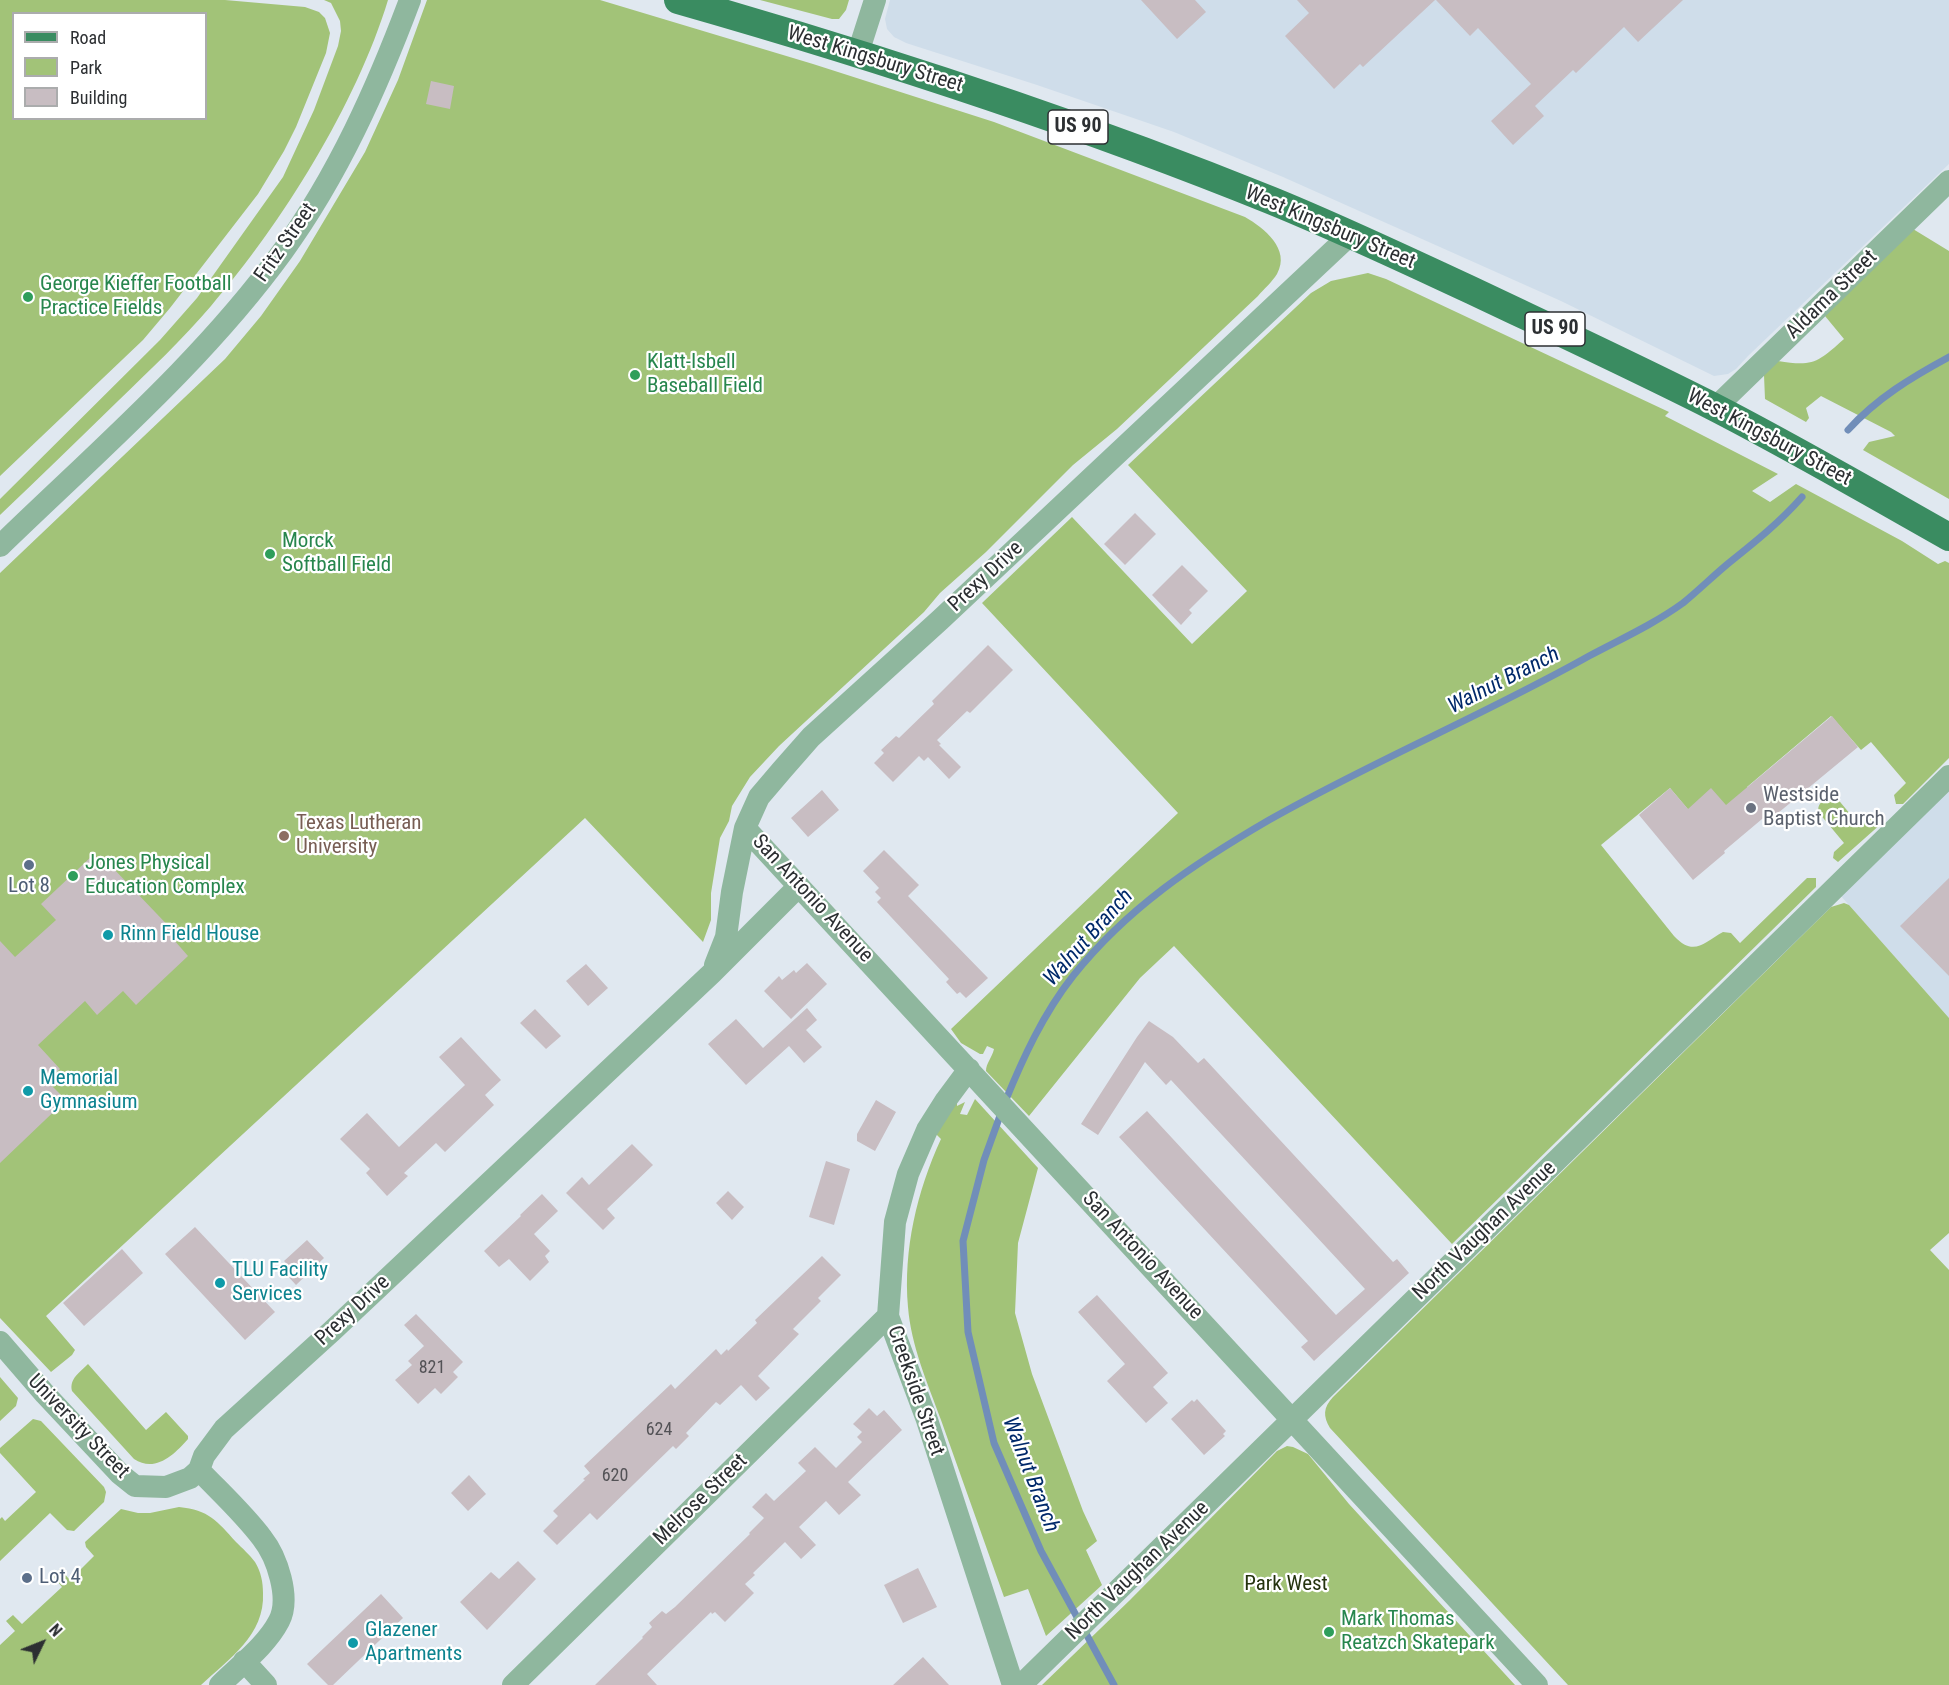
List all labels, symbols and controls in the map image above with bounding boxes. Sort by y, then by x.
legend [12,12,207,120]
street label: West Kingsbury Street [784,21,966,99]
text: Road [70,27,106,48]
text: Park [70,57,102,78]
text: Building [70,87,127,108]
road number: US 90 [1048,110,1108,144]
street label: West Kingsbury Street [1241,181,1419,275]
street label: Fritz Street [250,199,322,287]
street label: Aldama Street [1781,245,1883,345]
place label: George Kieffer Football Practice Fields [40,272,231,322]
marker: George Kieffer Football Practice Fields [21,290,35,304]
road number: US 90 [1525,312,1585,346]
place label: Klatt-Isbell Baseball Field [647,350,763,400]
marker: Klatt-Isbell Baseball Field [628,368,642,382]
street label: West Kingsbury Street [1683,384,1855,492]
place label: Morck Softball Field [282,529,391,579]
street label: Prexy Drive [944,536,1028,618]
marker: Morck Softball Field [263,547,277,561]
water label: Walnut Branch [1444,642,1564,720]
place label: Westside Baptist Church [1763,783,1885,833]
marker: Westside Baptist Church [1744,801,1758,815]
place label: Texas Lutheran University [296,811,422,861]
marker: Texas Lutheran University [277,829,291,843]
street label: San Antonio Avenue [746,830,878,968]
place label: Jones Physical Education Complex [85,851,245,901]
marker: Lot 8 [22,858,36,872]
marker: Jones Physical Education Complex [66,869,80,883]
place label: Lot 8 [8,874,50,900]
water label: Walnut Branch [1039,884,1139,992]
place label: Rinn Field House [120,922,259,948]
marker: Rinn Field House [101,928,115,942]
place label: Memorial Gymnasium [40,1066,138,1116]
marker: Memorial Gymnasium [21,1084,35,1098]
street label: North Vaughan Avenue [1408,1156,1562,1306]
street label: San Antonio Avenue [1076,1187,1208,1325]
place label: TLU Facility Services [232,1258,328,1308]
street label: Prexy Drive [311,1270,395,1352]
marker: TLU Facility Services [213,1276,227,1290]
street label: Creekside Street [881,1323,949,1459]
house number: 821 [419,1357,445,1379]
street label: University Street [22,1370,134,1484]
water label: Walnut Branch [996,1414,1064,1536]
house number: 624 [646,1419,672,1441]
street label: Melrose Street [649,1449,753,1551]
house number: 620 [602,1465,628,1487]
street label: North Vaughan Avenue [1061,1496,1215,1646]
place label: Lot 4 [39,1565,81,1591]
marker: Lot 4 [20,1571,34,1585]
park label: Park West [1244,1572,1328,1598]
place label: Mark Thomas Reatzch Skatepark [1341,1607,1495,1657]
north arrow [12,1613,72,1673]
place label: Glazener Apartments [365,1618,462,1668]
text: N [45,1620,66,1640]
marker: Mark Thomas Reatzch Skatepark [1322,1625,1336,1639]
marker: Glazener Apartments [346,1636,360,1650]

